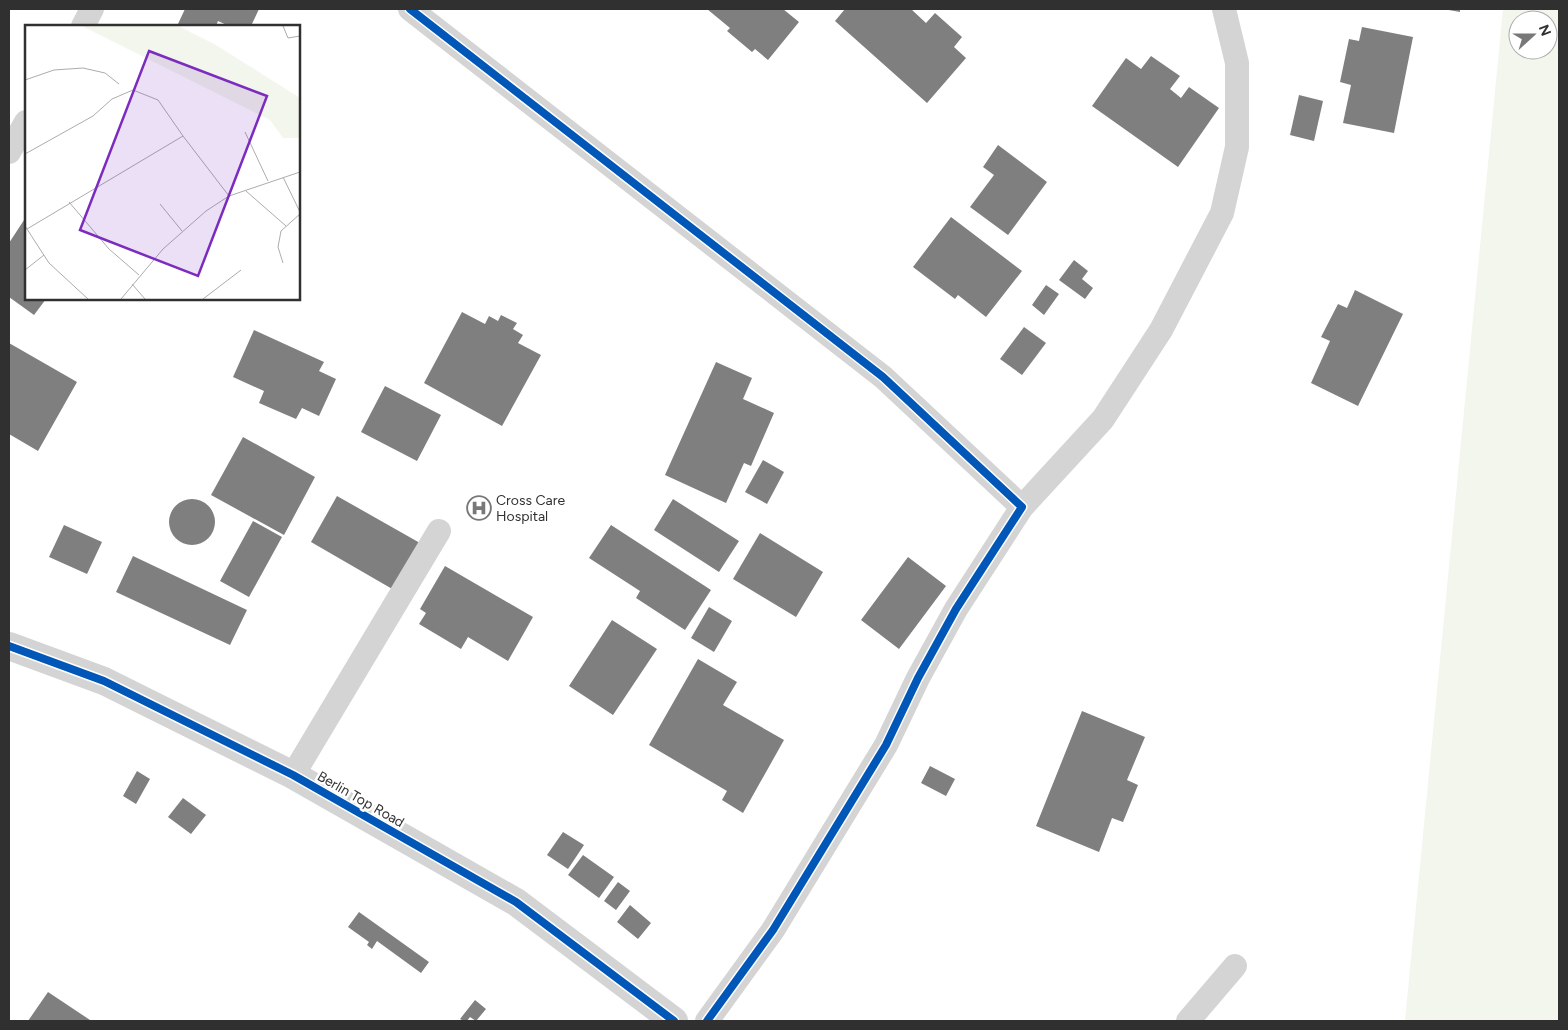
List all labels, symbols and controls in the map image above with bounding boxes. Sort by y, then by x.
north arrow [1508,10,1558,60]
text: N [1535,22,1555,39]
inset map [25,25,300,300]
place label: Cross Care Hospital [496,492,565,525]
hospital icon: Cross Care Hospital [466,495,492,521]
street label: Berlin Top Road [314,768,407,831]

